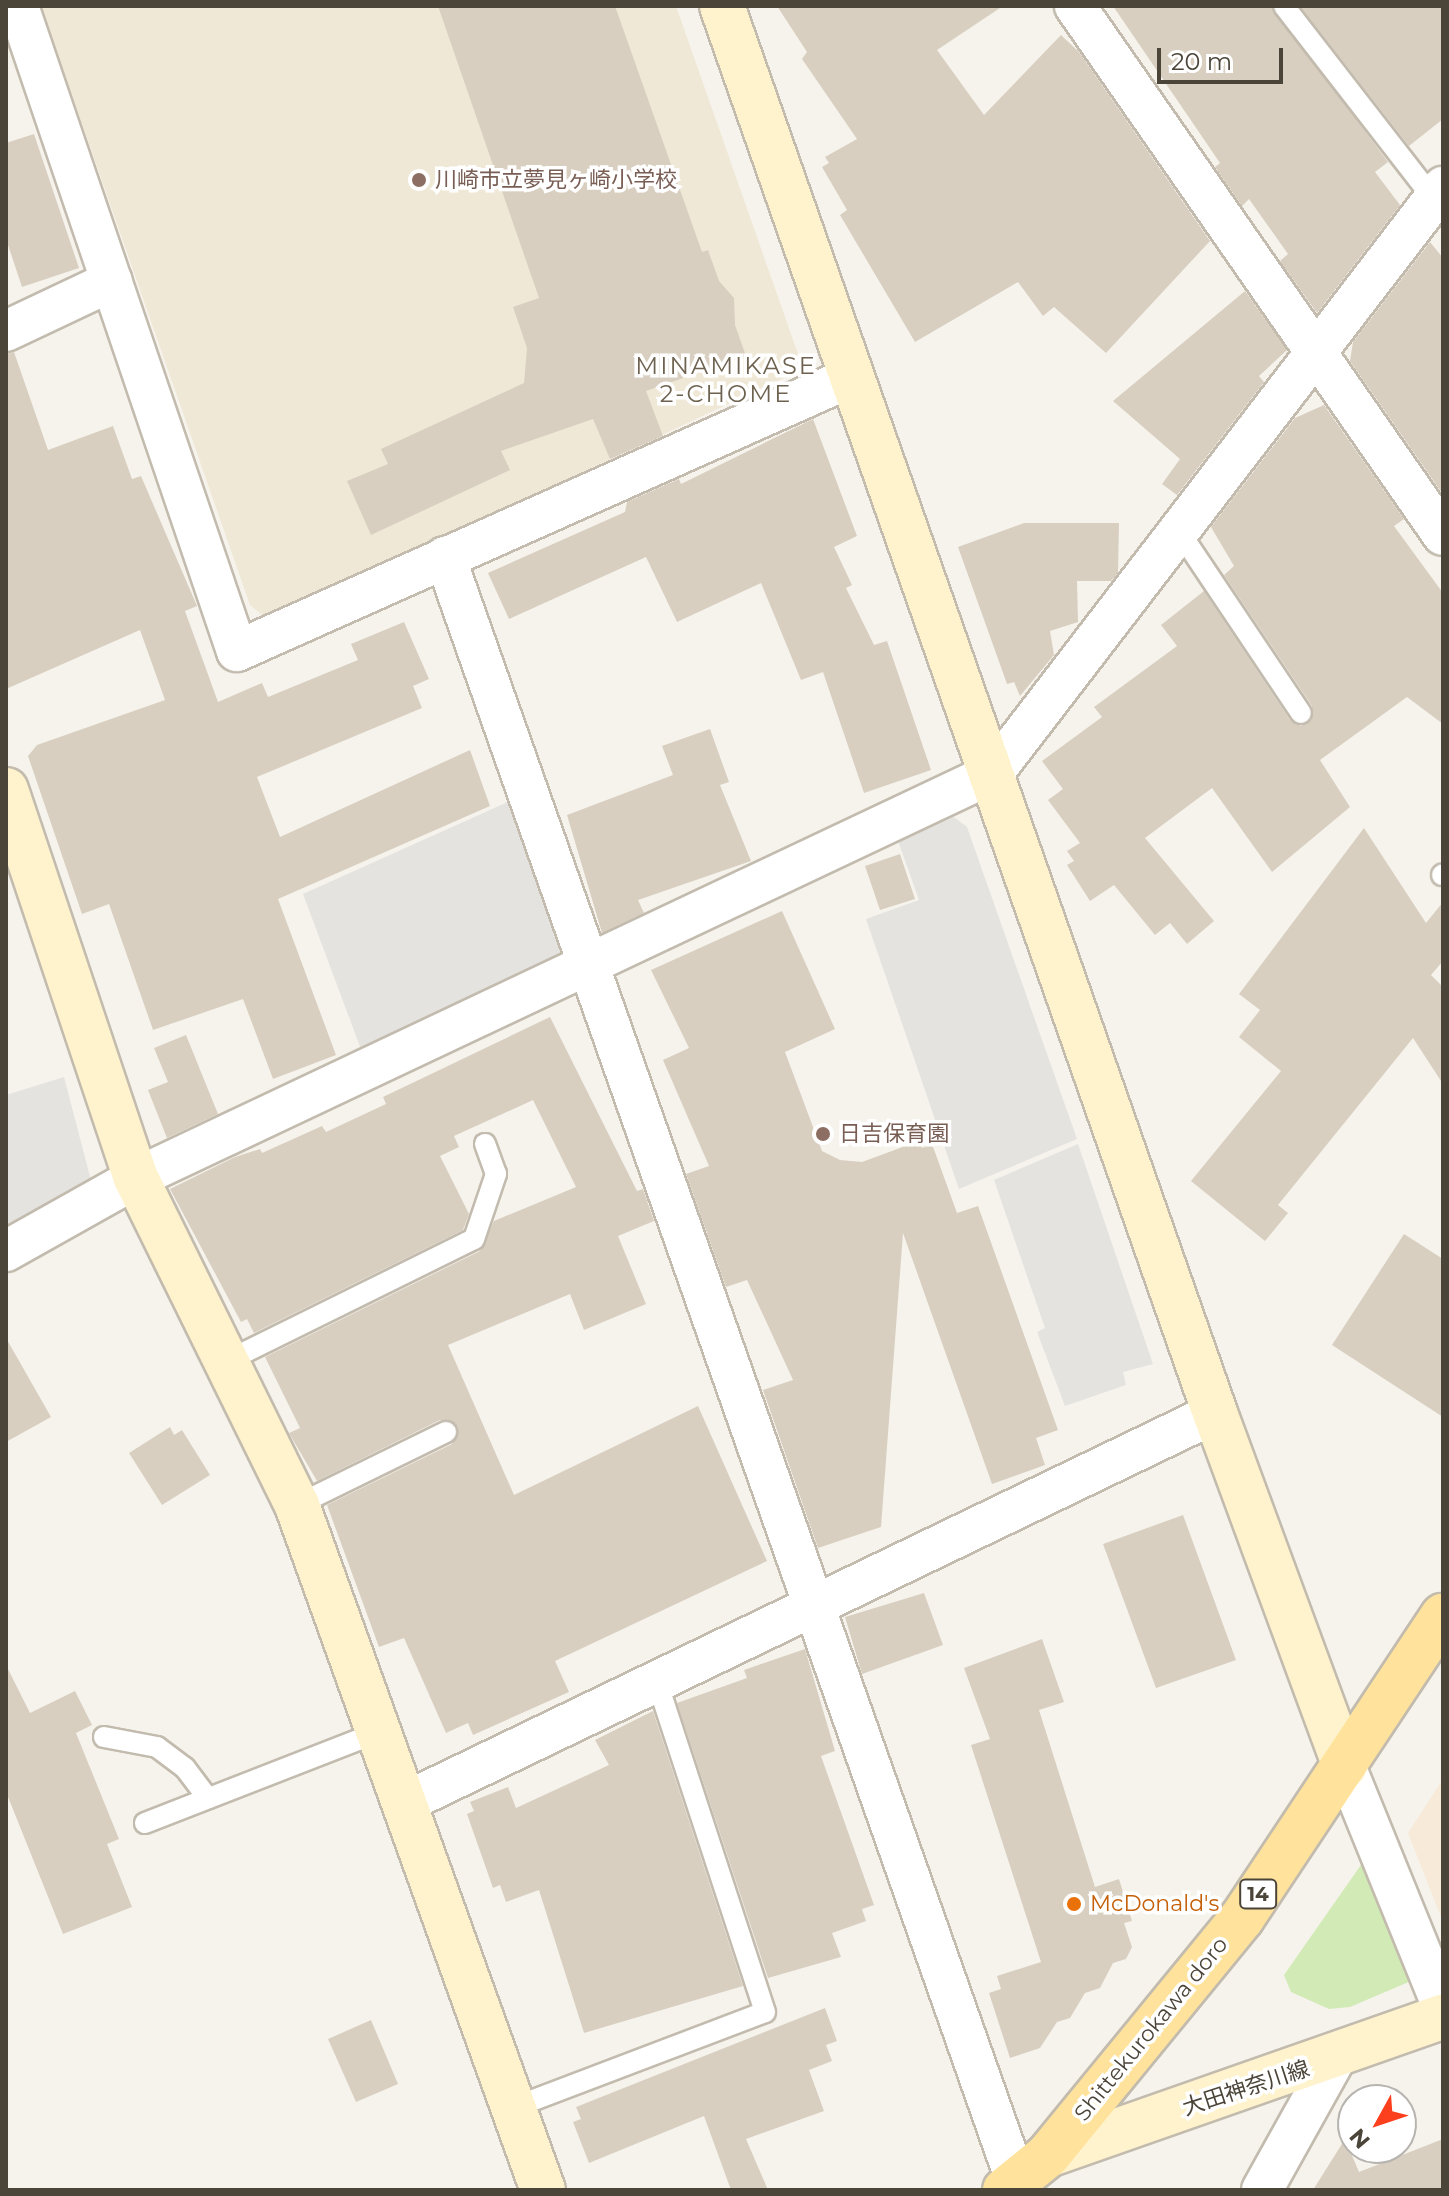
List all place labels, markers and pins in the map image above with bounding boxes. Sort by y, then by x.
place label: 川崎市立夢見ヶ崎小学校 [435,167,677,193]
marker: 川崎市立夢見ヶ崎小学校 [410,171,428,189]
place label: 日吉保育園 [839,1121,949,1147]
marker: 日吉保育園 [814,1125,832,1143]
place label: McDonald's [1090,1891,1219,1917]
marker: McDonald's [1065,1895,1083,1913]

